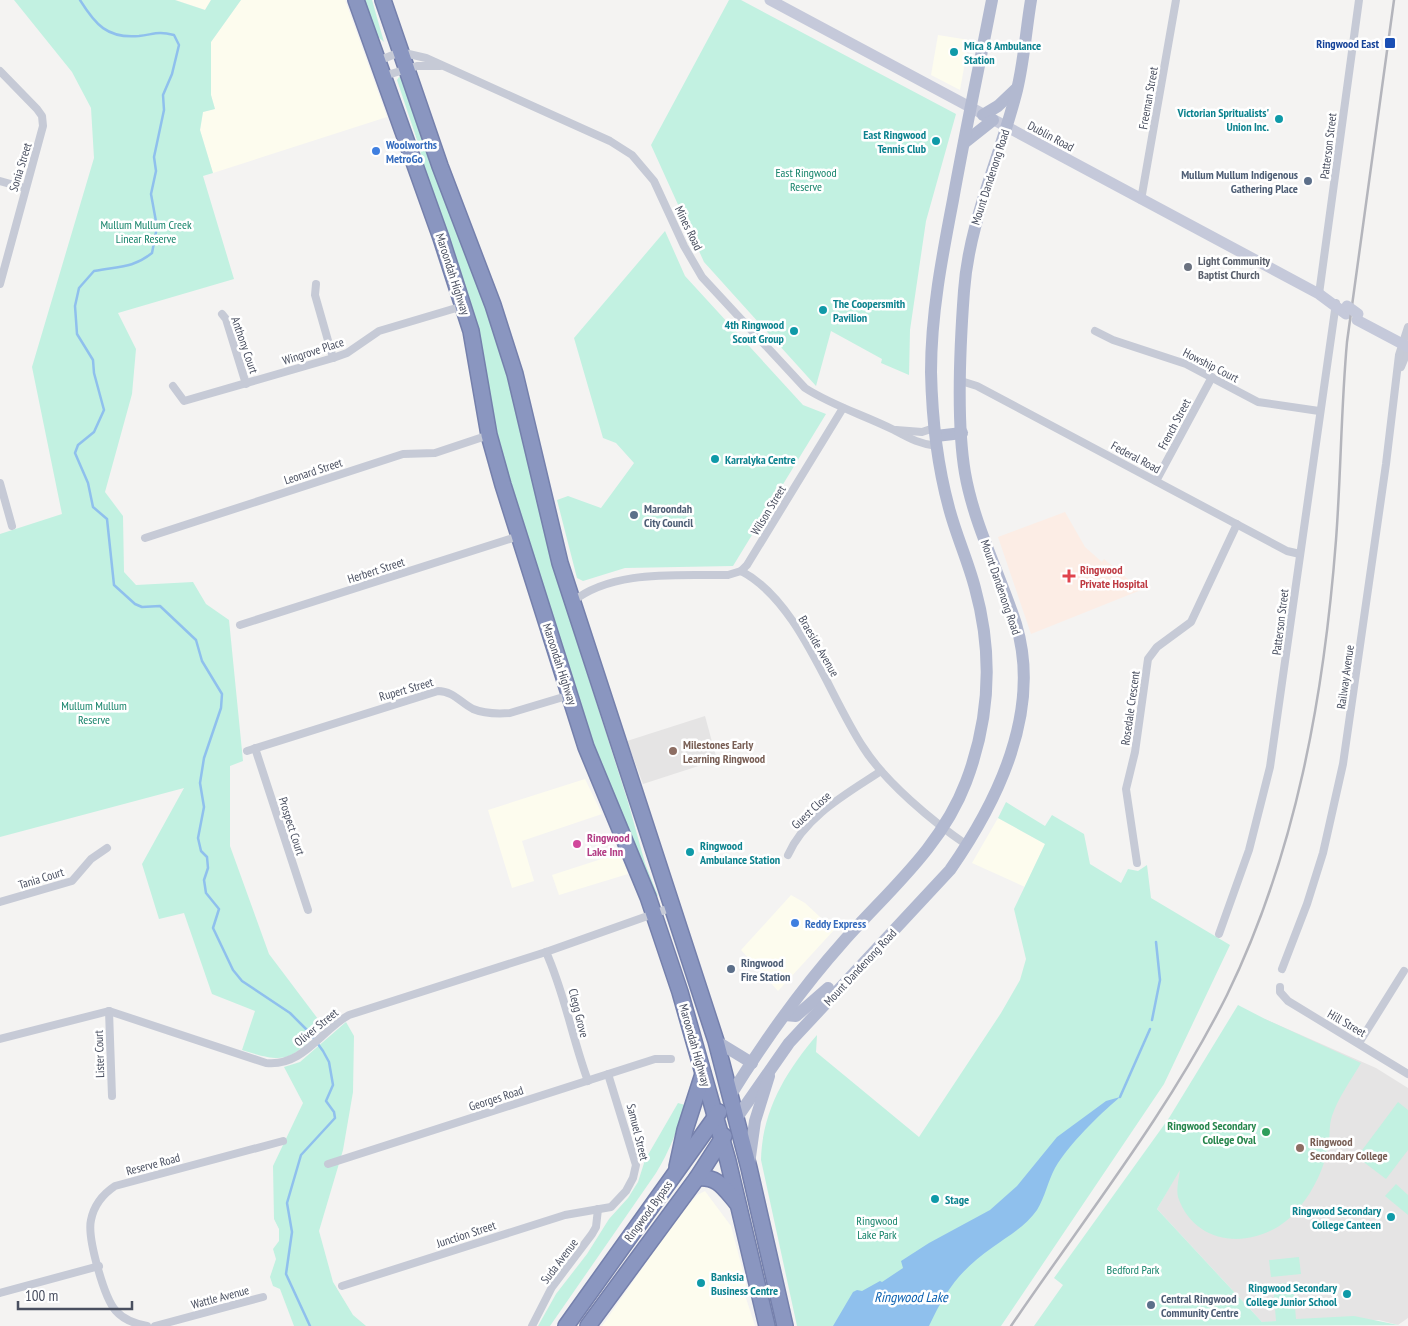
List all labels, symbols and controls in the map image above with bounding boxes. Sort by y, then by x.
place label: Ringwood East [1316,36,1380,51]
marker: Ringwood East [1383,36,1397,50]
place label: Mica 8 Ambulance Station [964,38,1041,67]
marker: Mica 8 Ambulance Station [948,46,960,58]
street label: Freeman Street [1135,65,1161,130]
place label: Victorian Spritualists' Union Inc. [1176,105,1269,134]
street label: Patterson Street [1317,111,1340,180]
marker: Victorian Spritualists' Union Inc. [1273,113,1285,125]
street label: Dublin Road [1025,118,1077,154]
place label: East Ringwood Tennis Club [863,127,927,156]
street label: Mount Dandenong Road [967,127,1013,227]
marker: East Ringwood Tennis Club [930,135,942,147]
place label: Woolworths MetroGo [385,137,437,166]
street label: Sonia Street [5,140,35,193]
marker: Woolworths MetroGo [370,145,382,157]
park label: East Ringwood Reserve [775,165,837,194]
place label: Mullum Mullum Indigenous Gathering Place [1181,167,1298,196]
marker: Mullum Mullum Indigenous Gathering Place [1302,175,1314,187]
street label: Mines Road [672,203,706,253]
park label: Mullum Mullum Creek Linear Reserve [100,217,192,246]
street label: Maroondah Highway [433,231,473,317]
place label: Light Community Baptist Church [1198,253,1270,282]
marker: Light Community Baptist Church [1182,261,1194,273]
place label: The Coopersmith Pavilion [833,296,905,325]
marker: The Coopersmith Pavilion [817,304,829,316]
street label: Anthony Court [228,315,262,376]
place label: 4th Ringwood Scout Group [724,317,785,346]
marker: 4th Ringwood Scout Group [788,325,800,337]
street label: Wingrove Place [280,334,346,368]
street label: Howship Court [1181,345,1242,386]
street label: French Street [1154,395,1194,452]
street label: Federal Road [1109,438,1163,476]
place label: Karralyka Centre [725,452,796,467]
marker: Karralyka Centre [709,453,721,465]
street label: Leonard Street [282,454,345,487]
street label: Wilson Street [747,482,789,538]
place label: Maroondah City Council [644,501,693,530]
marker: Maroondah City Council [628,509,640,521]
street label: Mount Dandenong Road [978,537,1024,637]
street label: Herbert Street [346,554,407,586]
place label: Ringwood Private Hospital [1080,562,1148,591]
marker: Ringwood Private Hospital [1062,569,1076,583]
street label: Patterson Street [1269,587,1292,656]
street label: Braeside Avenue [795,613,843,679]
street label: Maroondah Highway [540,621,580,707]
street label: Railway Avenue [1333,644,1357,710]
street label: Rosedale Crescent [1117,669,1143,746]
street label: Rupert Street [377,674,435,704]
park label: Mullum Mullum Reserve [61,698,127,727]
place label: Milestones Early Learning Ringwood [683,737,765,766]
marker: Milestones Early Learning Ringwood [667,745,679,757]
street label: Guest Close [788,788,834,832]
street label: Prospect Court [276,795,309,858]
place label: Ringwood Lake Inn [587,830,630,859]
marker: Ringwood Lake Inn [571,838,583,850]
place label: Ringwood Ambulance Station [699,838,780,867]
marker: Ringwood Ambulance Station [684,846,696,858]
street label: Tania Court [16,864,66,892]
place label: Reddy Express [805,916,866,931]
marker: Reddy Express [789,917,801,929]
street label: Mount Dandenong Road [821,925,899,1009]
place label: Ringwood Fire Station [741,955,790,984]
marker: Ringwood Fire Station [725,963,737,975]
street label: Clegg Grove [566,987,592,1039]
street label: Maroondah Highway [676,1002,714,1088]
street label: Oliver Street [291,1004,342,1049]
street label: Hill Street [1325,1006,1370,1040]
street label: Lister Court [91,1029,107,1078]
street label: Georges Road [467,1082,525,1114]
street label: Samuel Street [624,1102,652,1163]
place label: Ringwood Secondary College Oval [1167,1118,1256,1147]
marker: Ringwood Secondary College Oval [1260,1126,1272,1138]
place label: Ringwood Secondary College [1310,1134,1388,1163]
marker: Ringwood Secondary College [1294,1142,1306,1154]
street label: Reserve Road [124,1150,182,1178]
street label: Ringwood Bypass [621,1177,675,1245]
place label: Stage [945,1192,969,1207]
marker: Stage [929,1193,941,1205]
place label: Ringwood Secondary College Canteen [1292,1203,1381,1232]
marker: Ringwood Secondary College Canteen [1385,1211,1397,1223]
park label: Ringwood Lake Park [856,1213,898,1242]
street label: Junction Street [434,1217,498,1251]
street label: Suda Avenue [537,1235,581,1287]
park label: Bedford Park [1107,1262,1160,1277]
place label: Banksia Business Centre [711,1269,778,1298]
marker: Banksia Business Centre [695,1277,707,1289]
scale bar [18,1278,131,1310]
place label: Ringwood Secondary College Junior School [1246,1280,1337,1309]
street label: Wattle Avenue [189,1282,251,1312]
text: 100 m [25,1286,58,1305]
water label: Ringwood Lake [874,1288,949,1306]
marker: Ringwood Secondary College Junior School [1341,1288,1353,1300]
place label: Central Ringwood Community Centre [1161,1291,1239,1320]
marker: Central Ringwood Community Centre [1145,1299,1157,1311]

